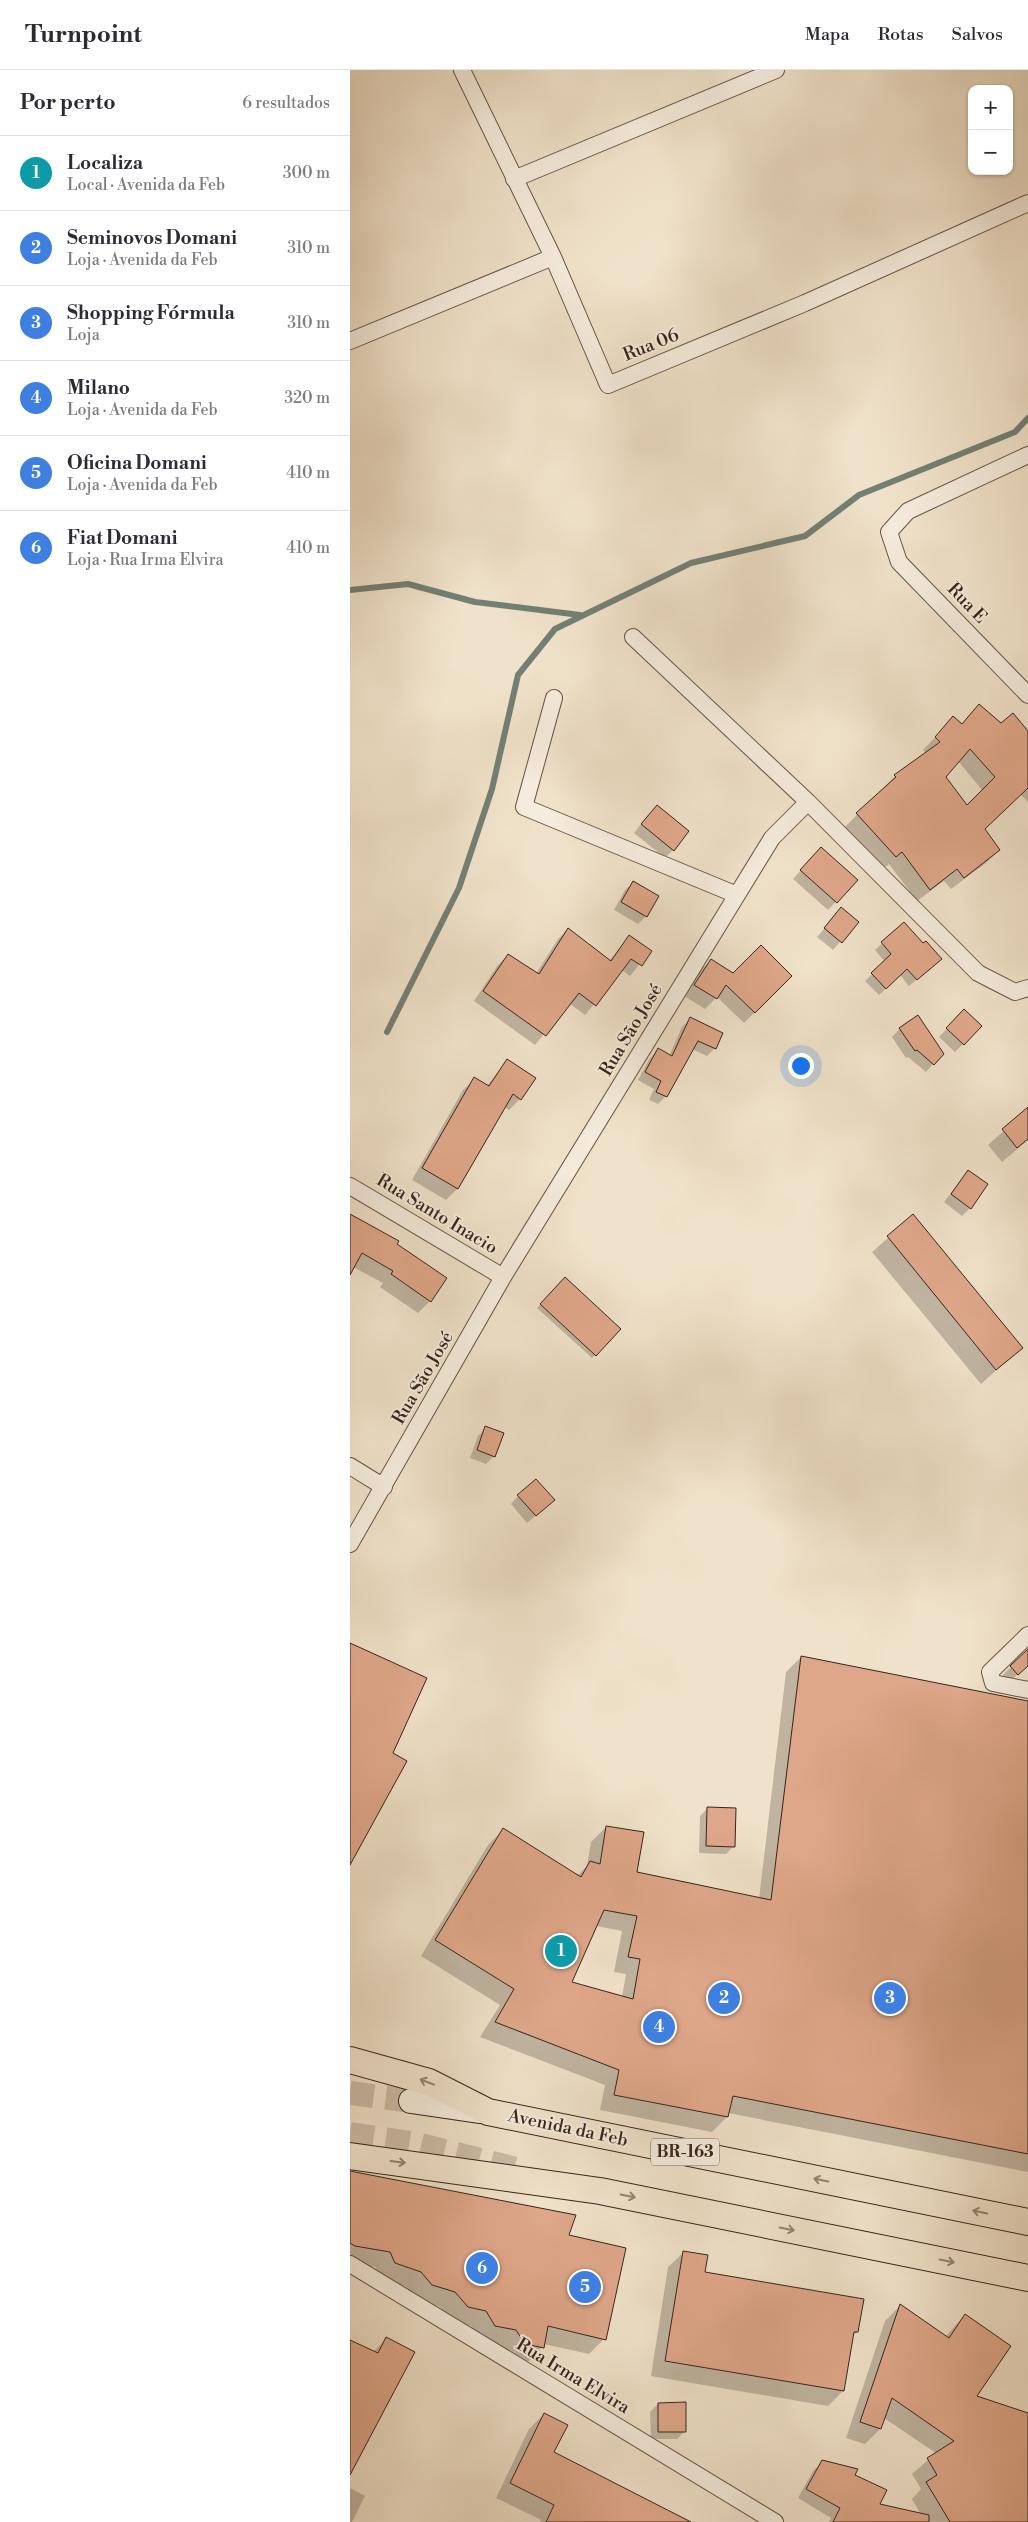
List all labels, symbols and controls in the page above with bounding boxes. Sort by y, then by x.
text: Turnpoint [25,20,142,50]
text: Mapa [805,23,850,46]
text: Rotas [878,23,924,46]
text: Salvos [952,23,1003,46]
map controls [968,85,1013,175]
button: + [968,85,1013,130]
text: Por perto [20,90,116,116]
text: 6 resultados [242,93,330,113]
button: − [968,130,1013,175]
text: Localiza [67,151,143,175]
text: 1 [32,163,40,183]
text: 300 m [283,163,330,183]
text: Local · Avenida da Feb [67,175,225,195]
text: Seminovos Domani [67,226,237,250]
text: 2 [31,238,41,258]
text: 310 m [287,238,330,258]
text: Loja · Avenida da Feb [67,250,218,270]
text: Shopping Fórmula [67,301,235,325]
text: 3 [31,313,41,333]
text: 310 m [287,313,330,333]
street label: Rua 06 [620,323,682,367]
text: Loja [67,325,100,345]
text: Milano [67,376,130,400]
text: 4 [31,388,41,408]
text: 320 m [284,388,330,408]
text: Loja · Avenida da Feb [67,400,218,420]
text: Oficina Domani [67,451,207,475]
text: 5 [31,463,41,483]
text: 410 m [286,463,330,483]
text: Loja · Avenida da Feb [67,475,218,495]
text: Fiat Domani [67,526,178,550]
text: 6 [31,538,41,558]
text: 410 m [286,538,330,558]
text: Loja · Rua Irma Elvira [67,550,224,570]
street label: Rua E [942,578,992,628]
street label: Rua São José [594,980,668,1080]
your location [788,1053,814,1079]
street label: Rua Santo Inacio [372,1169,502,1259]
street label: Rua São José [387,1327,459,1429]
pin: 1 [545,1932,577,1970]
pin: 2 [708,1979,740,2017]
pin: 3 [874,1979,906,2017]
pin: 4 [643,2008,675,2046]
one-way arrow [420,2077,436,2086]
street label: Avenida da Feb [505,2104,630,2152]
road number: BR-163 [651,2138,719,2166]
one-way arrow [390,2158,406,2168]
one-way arrow [813,2175,829,2184]
one-way arrow [620,2192,636,2202]
one-way arrow [973,2207,989,2217]
one-way arrow [779,2225,795,2234]
pin: 6 [466,2249,498,2287]
one-way arrow [938,2257,954,2267]
pin: 5 [569,2268,601,2306]
street label: Rua Irma Elvira [512,2333,635,2419]

